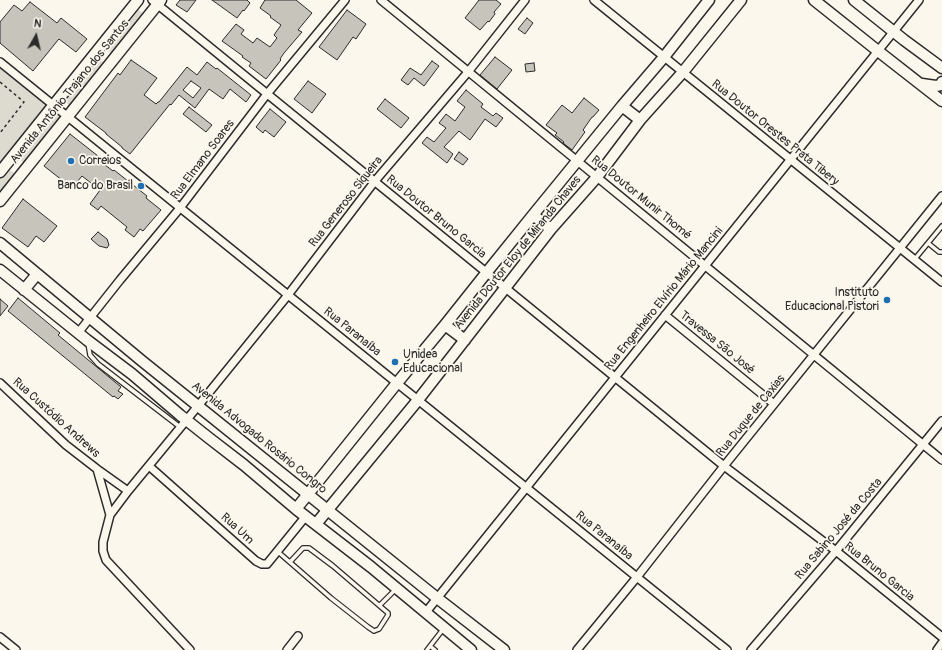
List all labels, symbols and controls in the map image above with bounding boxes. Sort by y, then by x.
north arrow [16,16,56,56]
street label: Avenida Antônio Trajano dos Santos [8,17,132,167]
text: N [33,17,42,31]
street label: Rua Doutor Orestes Prata Tibery [708,77,842,189]
street label: Rua Elmano Soares [168,117,238,203]
street label: Rua Doutor Munir Thomé [588,153,694,243]
place label: Correios [79,154,121,168]
street label: Rua Generoso Siqueira [306,154,386,250]
marker: Correios [66,156,76,166]
street label: Rua Doutor Bruno Garcia [383,172,489,262]
street label: Avenida Doutor Eloy de Miranda Chaves [452,173,584,333]
place label: Banco do Brasil [57,179,133,193]
marker: Banco do Brasil [136,181,146,191]
street label: Rua Engenheiro Elvírio Mário Mancini [602,224,726,374]
place label: Instituto Educacional Pistori [785,286,879,314]
marker: Instituto Educacional Pistori [882,295,892,305]
street label: Rua Paranaíba [320,305,384,359]
street label: Travessa São José [676,308,758,378]
place label: Unidea Educacional [403,348,463,376]
marker: Unidea Educacional [390,357,400,367]
street label: Rua Duque de Caxias [714,372,788,460]
street label: Rua Custódio Andrews [9,375,103,461]
street label: Avenida Advogado Rosário Congro [188,379,330,497]
street label: Rua Sabino José da Costa [792,475,886,583]
street label: Rua Paranaíba [572,509,636,563]
street label: Rua Um [217,510,257,548]
street label: Rua Bruno Garcia [841,539,917,605]

